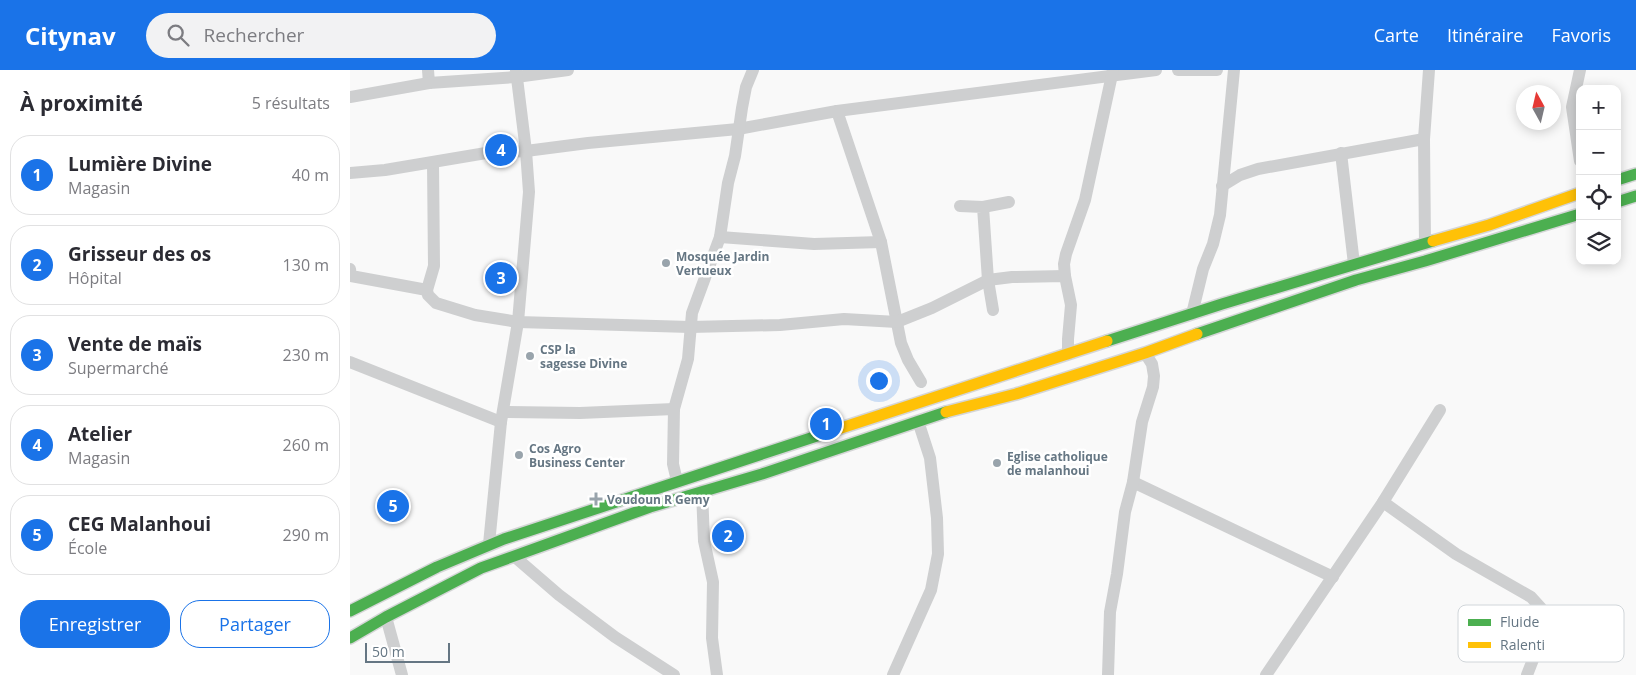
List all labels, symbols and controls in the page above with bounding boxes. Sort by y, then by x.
search box [146,13,496,58]
text: Citynav [25,19,116,52]
icon: search [164,21,192,49]
text: Rechercher [204,22,304,48]
text: Carte [1374,23,1419,47]
text: Itinéraire [1447,23,1523,47]
text: Favoris [1551,23,1611,47]
north arrow [1516,85,1561,130]
map controls [1576,85,1621,265]
button: + [1576,85,1621,130]
text: À proximité [20,89,143,117]
text: 5 résultats [252,92,330,114]
button: − [1576,130,1621,175]
pin: 4 [485,131,517,169]
text: Lumière Divine [68,151,212,177]
text: 1 [32,164,42,186]
text: 40 m [292,164,329,186]
button: locate [1576,175,1621,220]
text: Magasin [68,177,130,199]
button: layers [1576,220,1621,265]
text: Grisseur des os [68,241,211,267]
place label: Mosquée Jardin Vertueux [676,248,769,279]
text: 2 [32,254,42,276]
text: 130 m [283,254,329,276]
marker: Mosquée Jardin Vertueux [660,257,672,269]
pin: 3 [485,259,517,297]
text: Hôpital [68,267,122,289]
text: Vente de maïs [68,331,202,357]
place label: CSP la sagesse Divine [540,341,627,372]
text: 3 [32,344,42,366]
text: 230 m [283,344,329,366]
marker: CSP la sagesse Divine [524,350,536,362]
text: Supermarché [68,357,169,379]
your location [866,368,892,394]
pin: 1 [810,405,842,443]
text: Atelier [68,421,132,447]
text: 4 [32,434,42,456]
text: 260 m [283,434,329,456]
place label: Cos Agro Business Center [529,440,626,471]
text: Magasin [68,447,130,469]
place label: Eglise catholique de malanhoui [1007,448,1108,479]
marker: Cos Agro Business Center [513,449,525,461]
marker: Eglise catholique de malanhoui [991,457,1003,469]
pin: 5 [377,487,409,525]
place label: Voudoun R Gemy [607,491,710,508]
marker: Voudoun R Gemy [589,492,603,506]
text: CEG Malanhoui [68,511,211,537]
pin: 2 [712,517,744,555]
text: 5 [32,524,42,546]
text: 290 m [283,524,329,546]
text: École [68,537,107,559]
button: Enregistrer [20,600,170,648]
button: Partager [180,600,330,648]
legend [1458,605,1624,662]
text: Fluide [1500,612,1539,631]
text: Ralenti [1500,635,1545,654]
scale bar [365,640,450,663]
text: 50 m [372,642,405,661]

